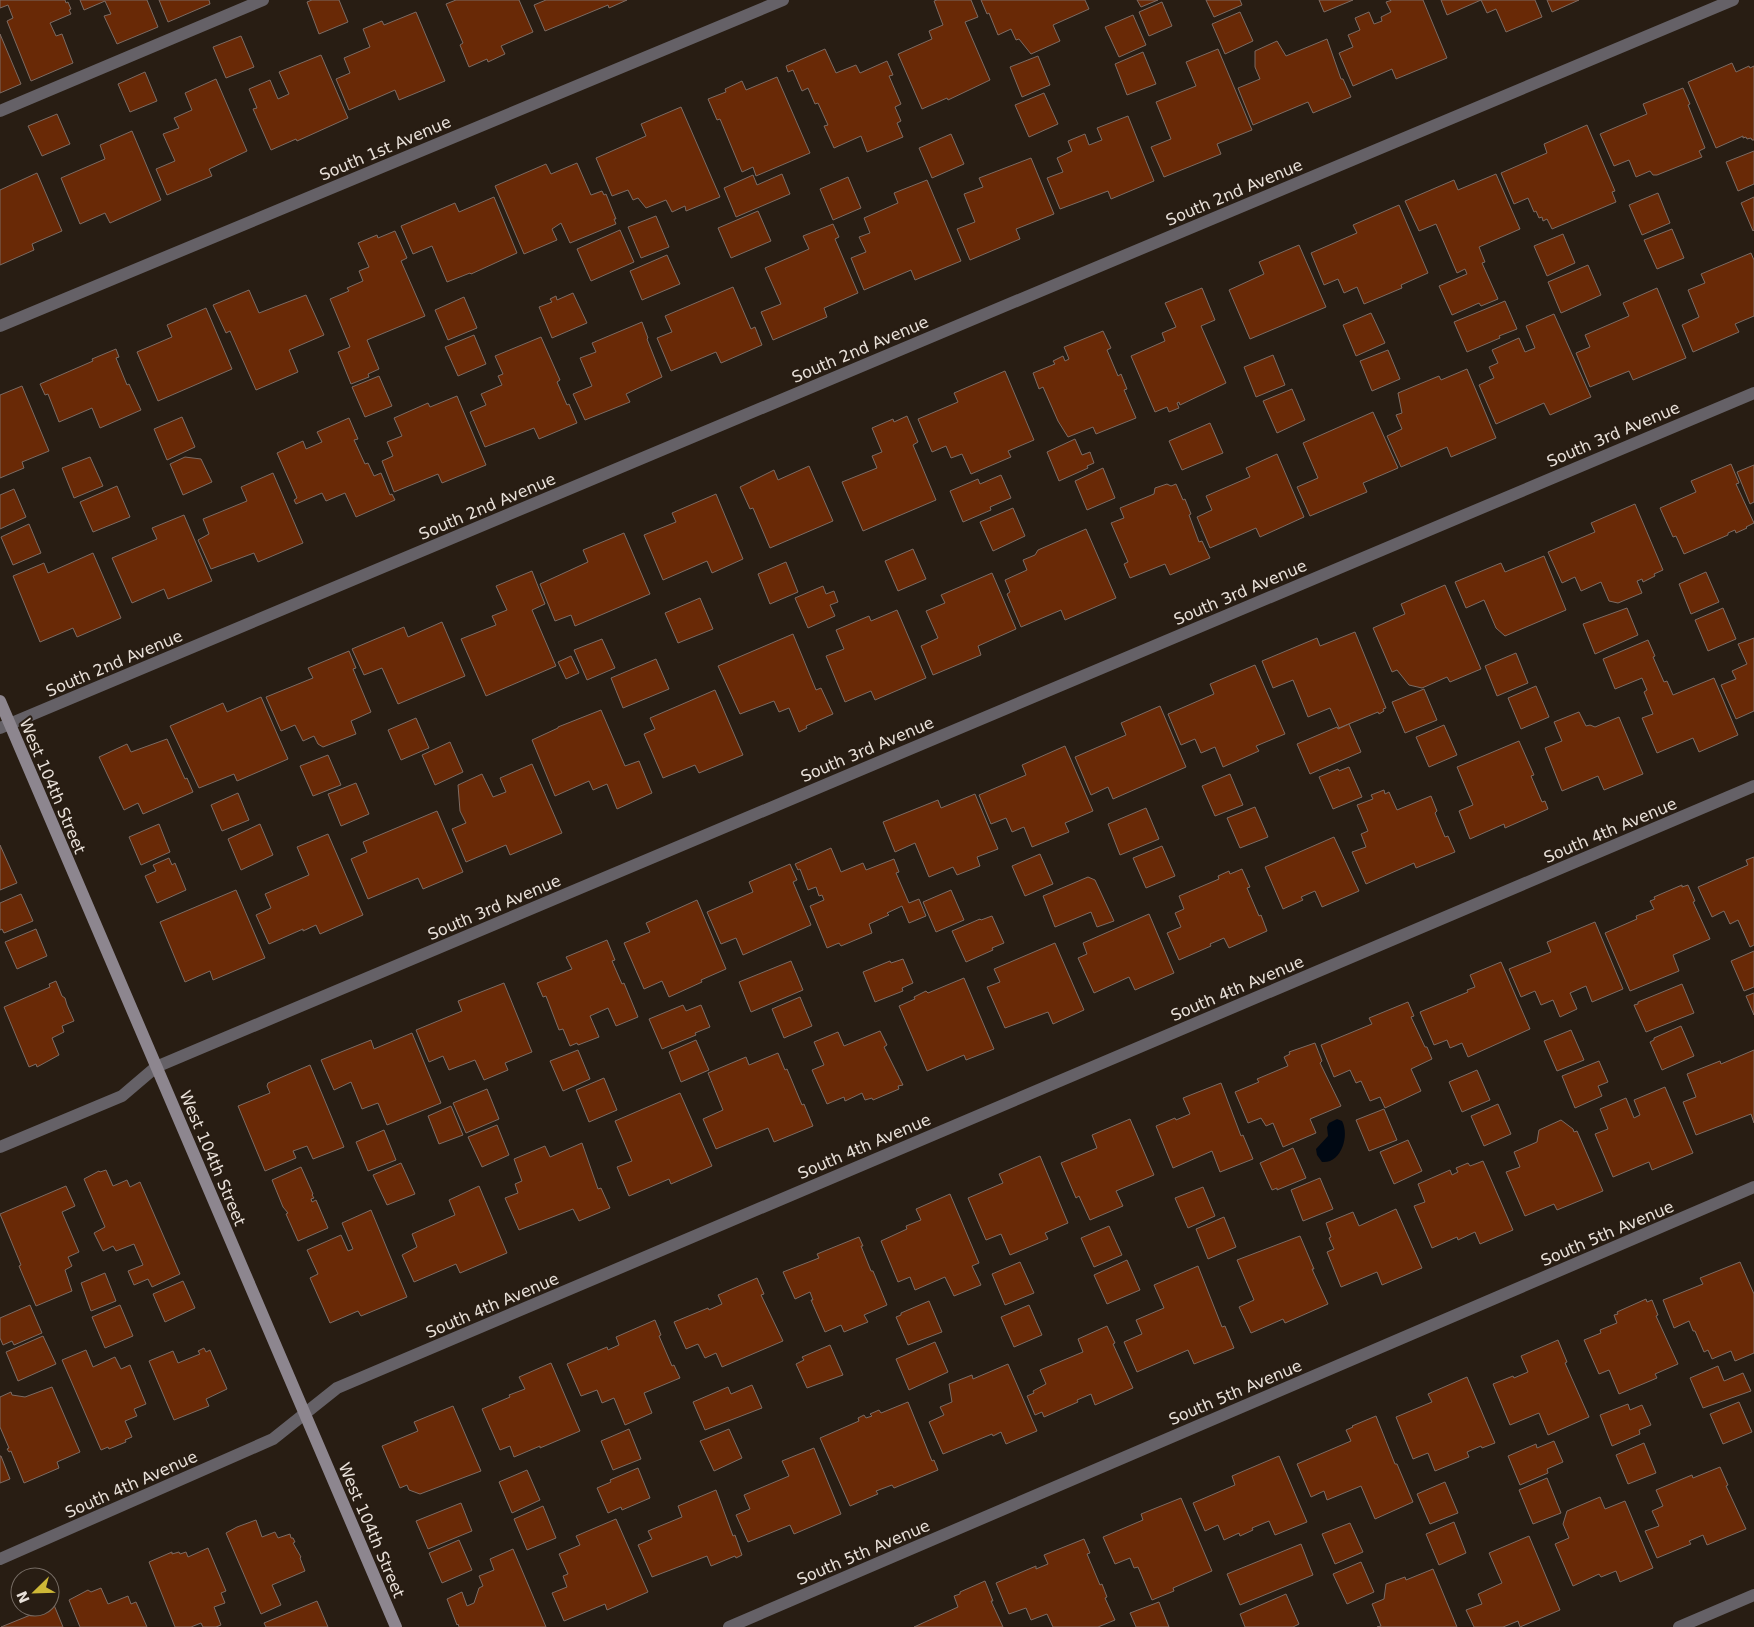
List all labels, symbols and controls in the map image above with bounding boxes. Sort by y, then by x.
street label: South 1st Avenue [317,112,454,185]
street label: South 2nd Avenue [1163,155,1305,230]
street label: South 2nd Avenue [789,312,931,387]
street label: South 3rd Avenue [1544,398,1683,471]
street label: South 2nd Avenue [416,469,558,544]
street label: South 3rd Avenue [1171,556,1310,629]
street label: South 2nd Avenue [43,626,185,701]
street label: South 3rd Avenue [798,713,937,786]
street label: West 104th Street [15,716,90,857]
street label: South 4th Avenue [1541,794,1680,867]
street label: South 3rd Avenue [425,871,564,944]
street label: South 4th Avenue [1168,952,1307,1025]
street label: West 104th Street [175,1088,250,1229]
street label: South 4th Avenue [795,1110,934,1183]
street label: South 5th Avenue [1538,1197,1677,1270]
street label: South 4th Avenue [423,1269,562,1342]
street label: South 5th Avenue [1166,1356,1305,1429]
street label: South 4th Avenue [62,1447,200,1522]
street label: West 104th Street [334,1460,409,1601]
street label: South 5th Avenue [794,1516,933,1589]
north arrow [10,1567,60,1617]
text: N [13,1589,33,1606]

